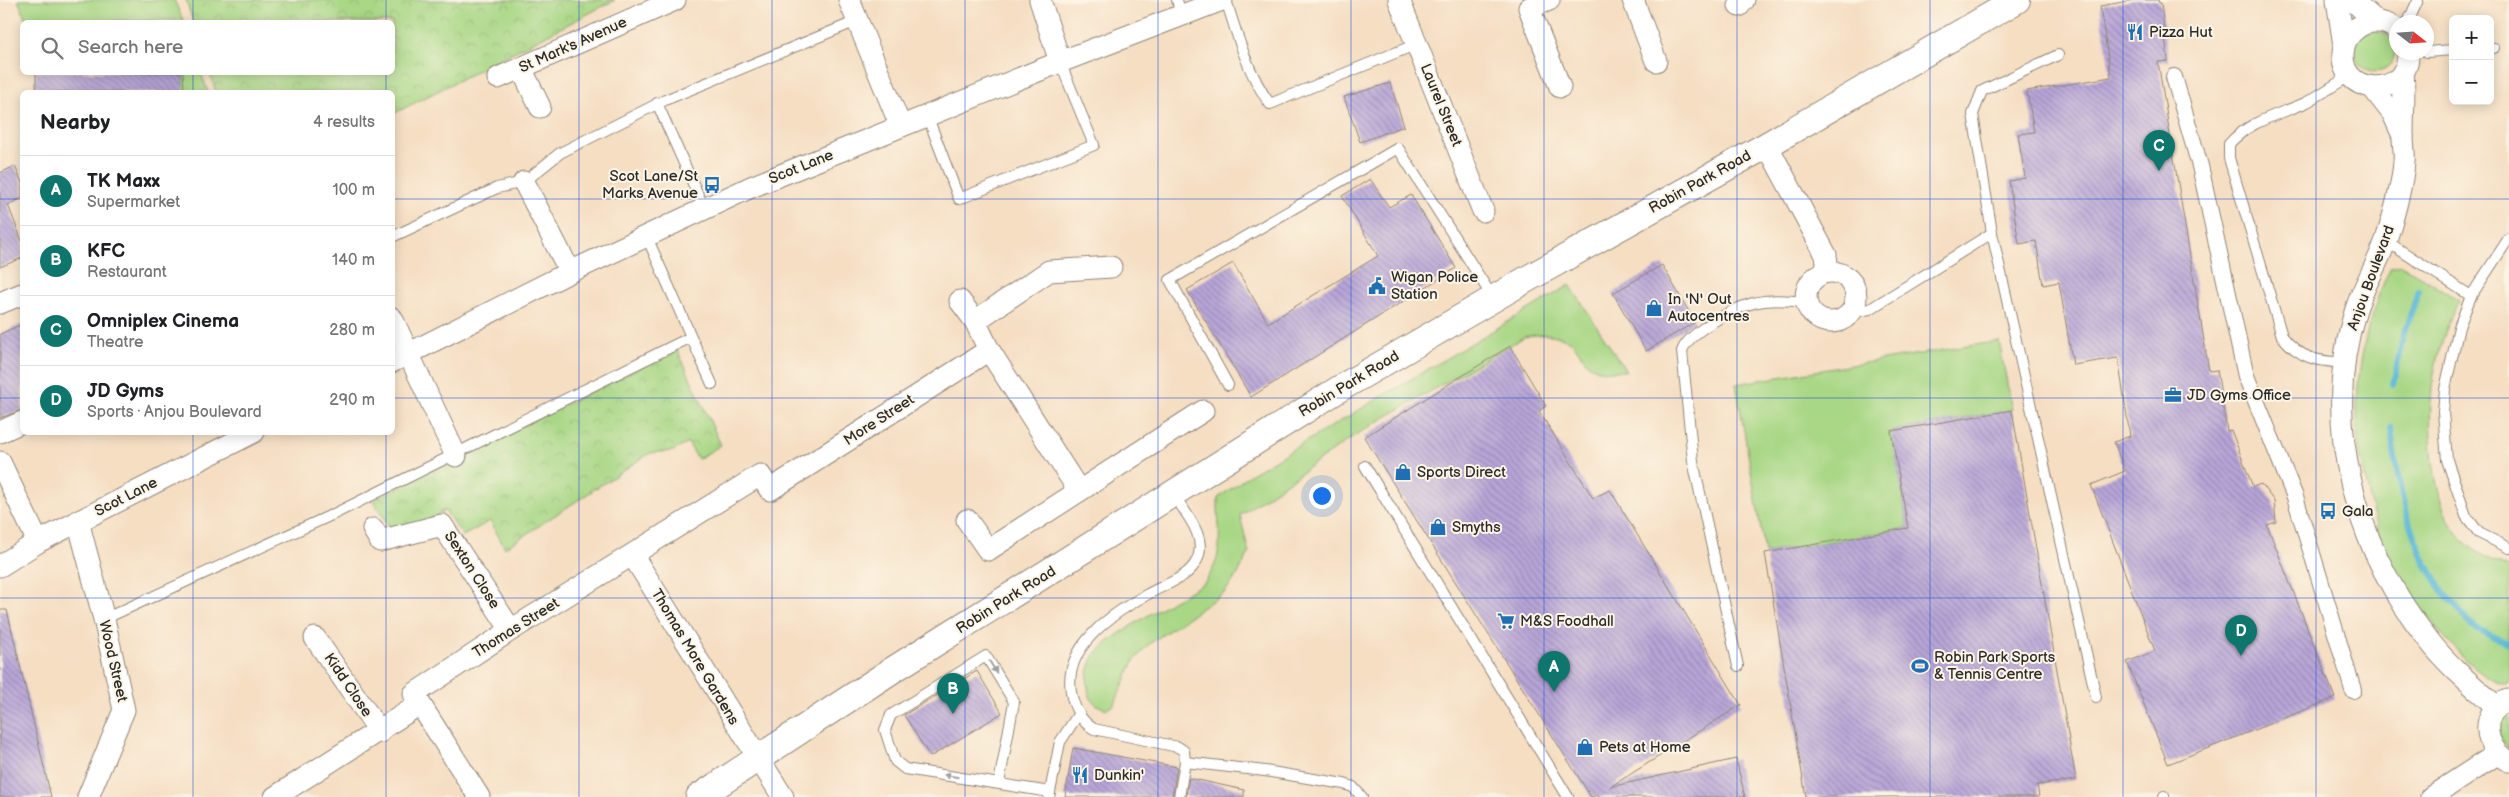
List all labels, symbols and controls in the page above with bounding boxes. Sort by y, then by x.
street label: St Mark's Avenue [516,13,630,77]
north arrow [2389,15,2434,60]
map controls [2449,15,2494,105]
button: + [2449,15,2494,60]
search box [20,20,395,75]
restaurant icon: Pizza Hut [2125,22,2145,42]
place label: Pizza Hut [2149,23,2213,42]
icon: search [38,34,66,62]
text: Search here [78,36,183,59]
button: − [2449,60,2494,105]
street label: Laurel Street [1416,61,1466,149]
text: Nearby [40,110,110,135]
text: 4 results [313,113,375,132]
pin: C [2143,130,2175,171]
street label: Scot Lane [766,145,836,189]
street label: Robin Park Road [1646,146,1754,218]
place label: Scot Lane/St Marks Avenue [602,167,698,203]
text: TK Maxx [87,170,160,193]
bus stop icon: Scot Lane/St Marks Avenue [702,175,722,195]
text: A [51,181,61,200]
text: 100 m [332,181,375,200]
text: Supermarket [87,193,180,212]
street label: Anjou Boulevard [2343,223,2399,333]
text: KFC [87,240,125,263]
text: B [50,251,62,270]
text: 140 m [332,251,375,270]
text: Restaurant [87,263,167,282]
place label: Wigan Police Station [1391,268,1478,304]
public building icon: Wigan Police Station [1367,276,1387,296]
place label: In 'N' Out Autocentres [1668,290,1750,326]
shop icon: In 'N' Out Autocentres [1644,298,1664,318]
text: Omniplex Cinema [87,310,239,333]
text: C [50,321,62,340]
text: 280 m [329,321,375,340]
text: Theatre [87,333,143,352]
street label: Robin Park Road [1295,346,1403,422]
text: JD Gyms [87,380,164,403]
office icon: JD Gyms Office [2163,385,2183,405]
place label: JD Gyms Office [2187,386,2291,405]
street label: More Street [840,390,918,450]
text: D [50,391,62,410]
text: 290 m [329,391,375,410]
text: Sports · Anjou Boulevard [87,403,262,422]
shop icon: Sports Direct [1393,462,1413,482]
place label: Sports Direct [1417,463,1506,482]
street label: Scot Lane [91,473,161,521]
your location [1309,483,1335,509]
bus stop icon: Gala [2318,501,2338,521]
place label: Gala [2342,502,2373,521]
shop icon: Smyths [1428,517,1448,537]
place label: Smyths [1452,518,1501,537]
street label: Sexton Close [440,528,504,612]
street label: Robin Park Road [953,562,1059,638]
street label: Thomas More Gardens [647,585,743,729]
street label: Thomas Street [469,594,563,662]
supermarket icon: M&S Foodhall [1496,611,1516,631]
place label: M&S Foodhall [1520,612,1614,631]
pin: D [2225,615,2257,656]
street label: Wood Street [94,618,132,704]
place label: Robin Park Sports & Tennis Centre [1934,648,2056,684]
street label: Kidd Close [320,649,376,721]
pin: A [1538,651,1570,692]
sports icon: Robin Park Sports & Tennis Centre [1910,656,1930,676]
one-way arrow [988,660,997,673]
pin: B [937,673,969,714]
shop icon: Pets at Home [1575,737,1595,757]
place label: Pets at Home [1599,738,1691,757]
restaurant icon: Dunkin' [1070,765,1090,785]
place label: Dunkin' [1094,766,1144,785]
one-way arrow [942,771,958,779]

